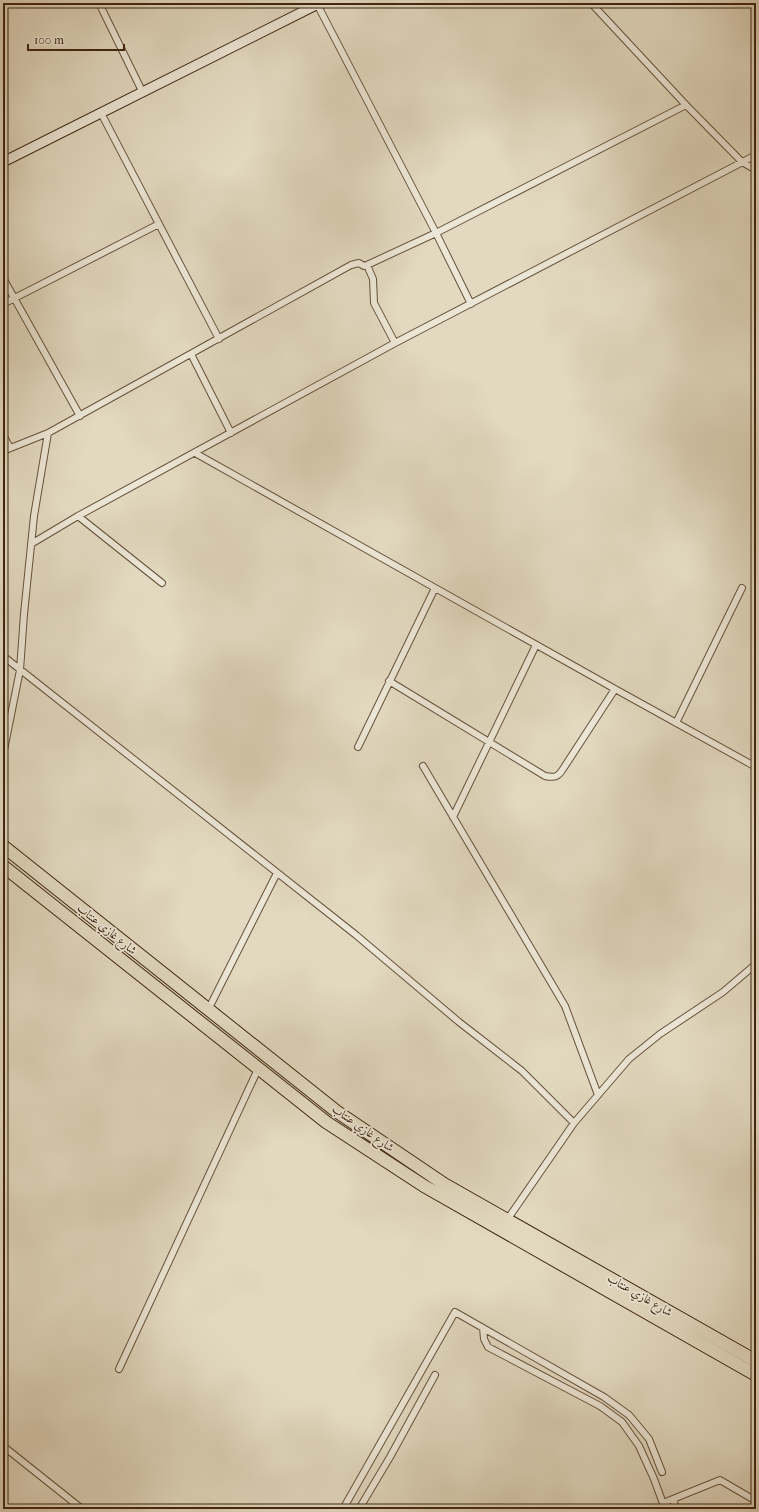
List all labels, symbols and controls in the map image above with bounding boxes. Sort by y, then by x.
scale bar [28,26,124,52]
text: 100 m [34,33,64,47]
street label: شارع غازي عنتاب [72,901,140,961]
street label: شارع غازي عنتاب [327,1101,397,1158]
street label: شارع غازي عنتاب [603,1271,675,1323]

